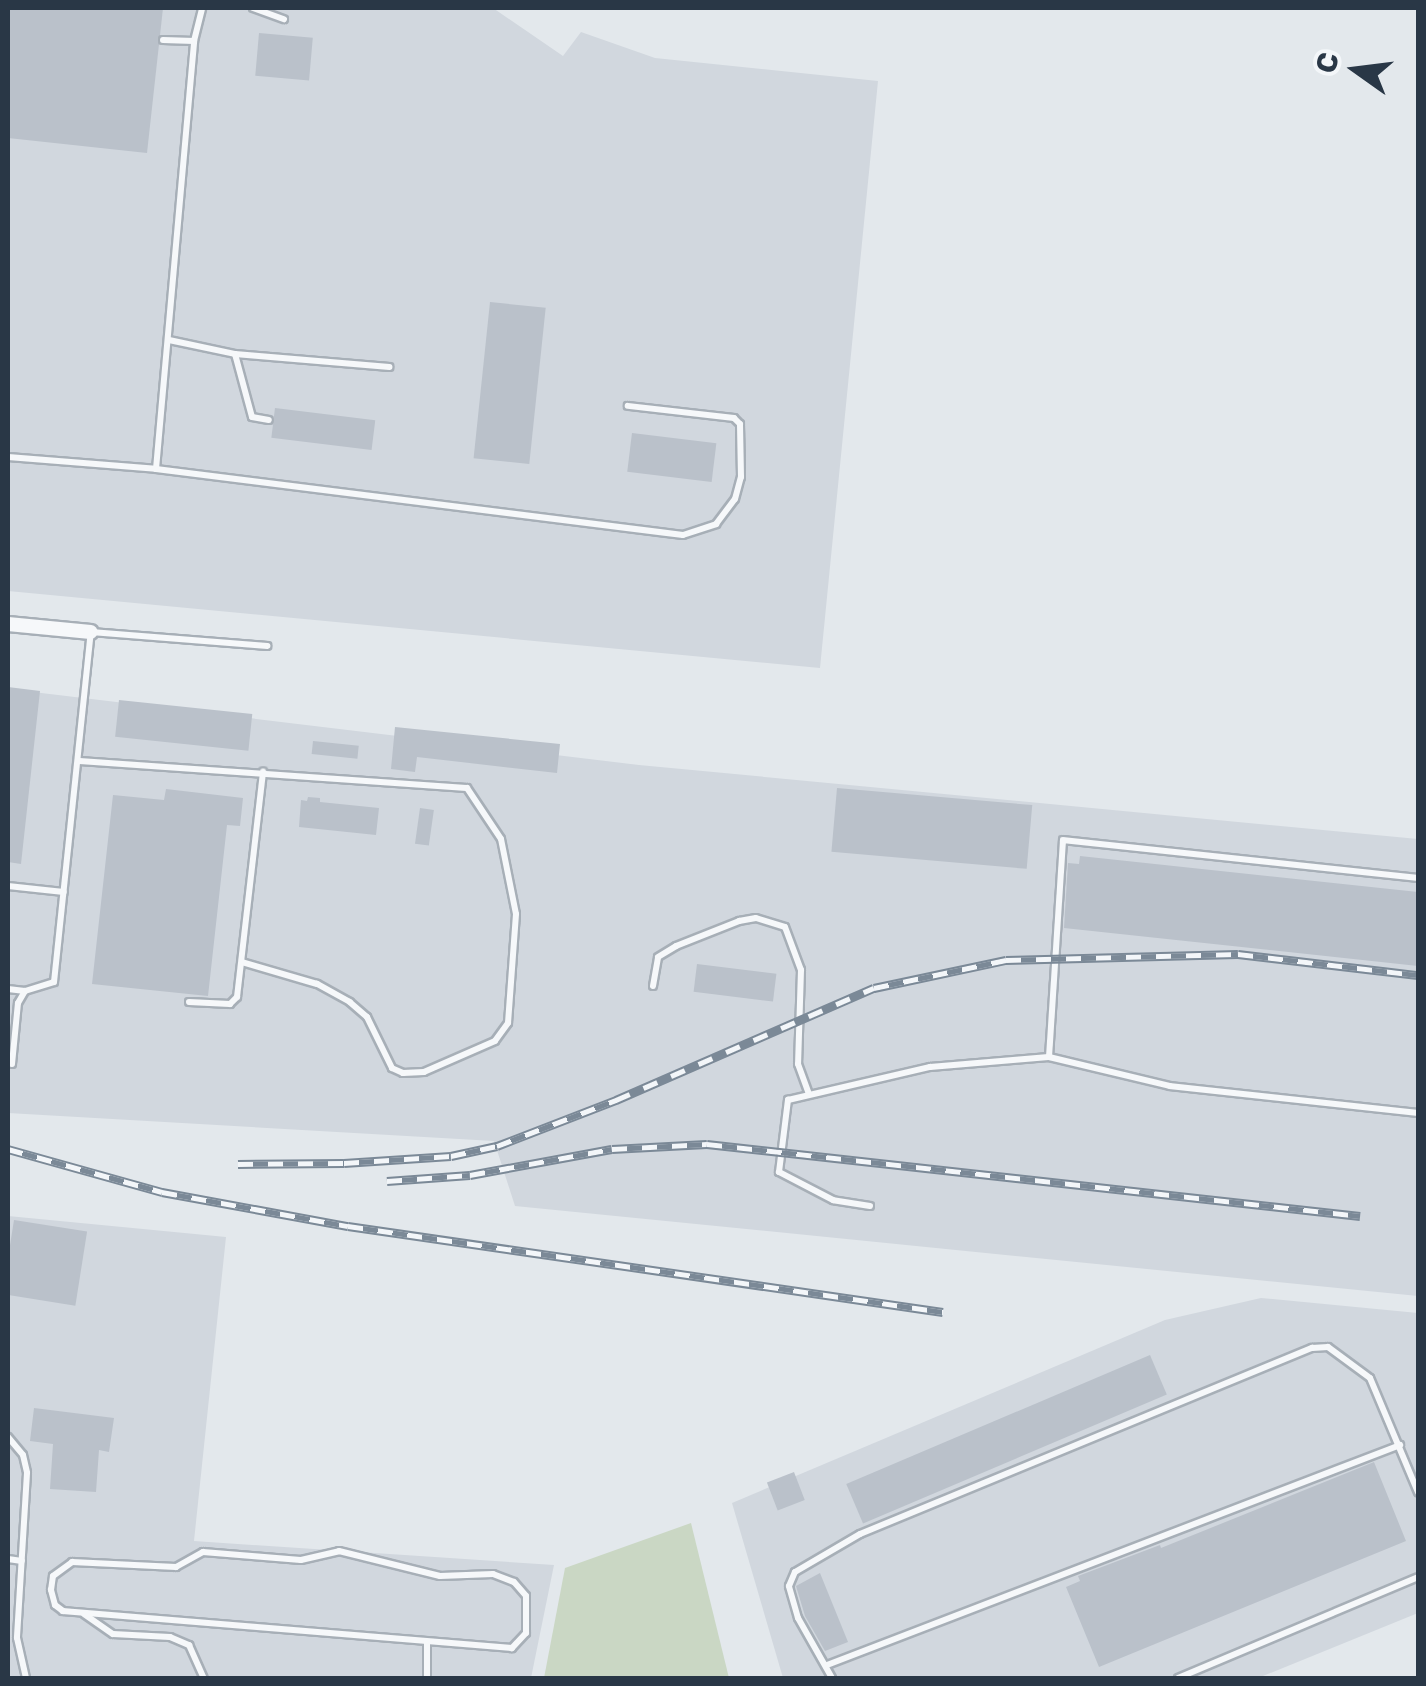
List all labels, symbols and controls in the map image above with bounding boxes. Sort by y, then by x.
north arrow [1306,20,1406,120]
text: С [1308,49,1345,76]

